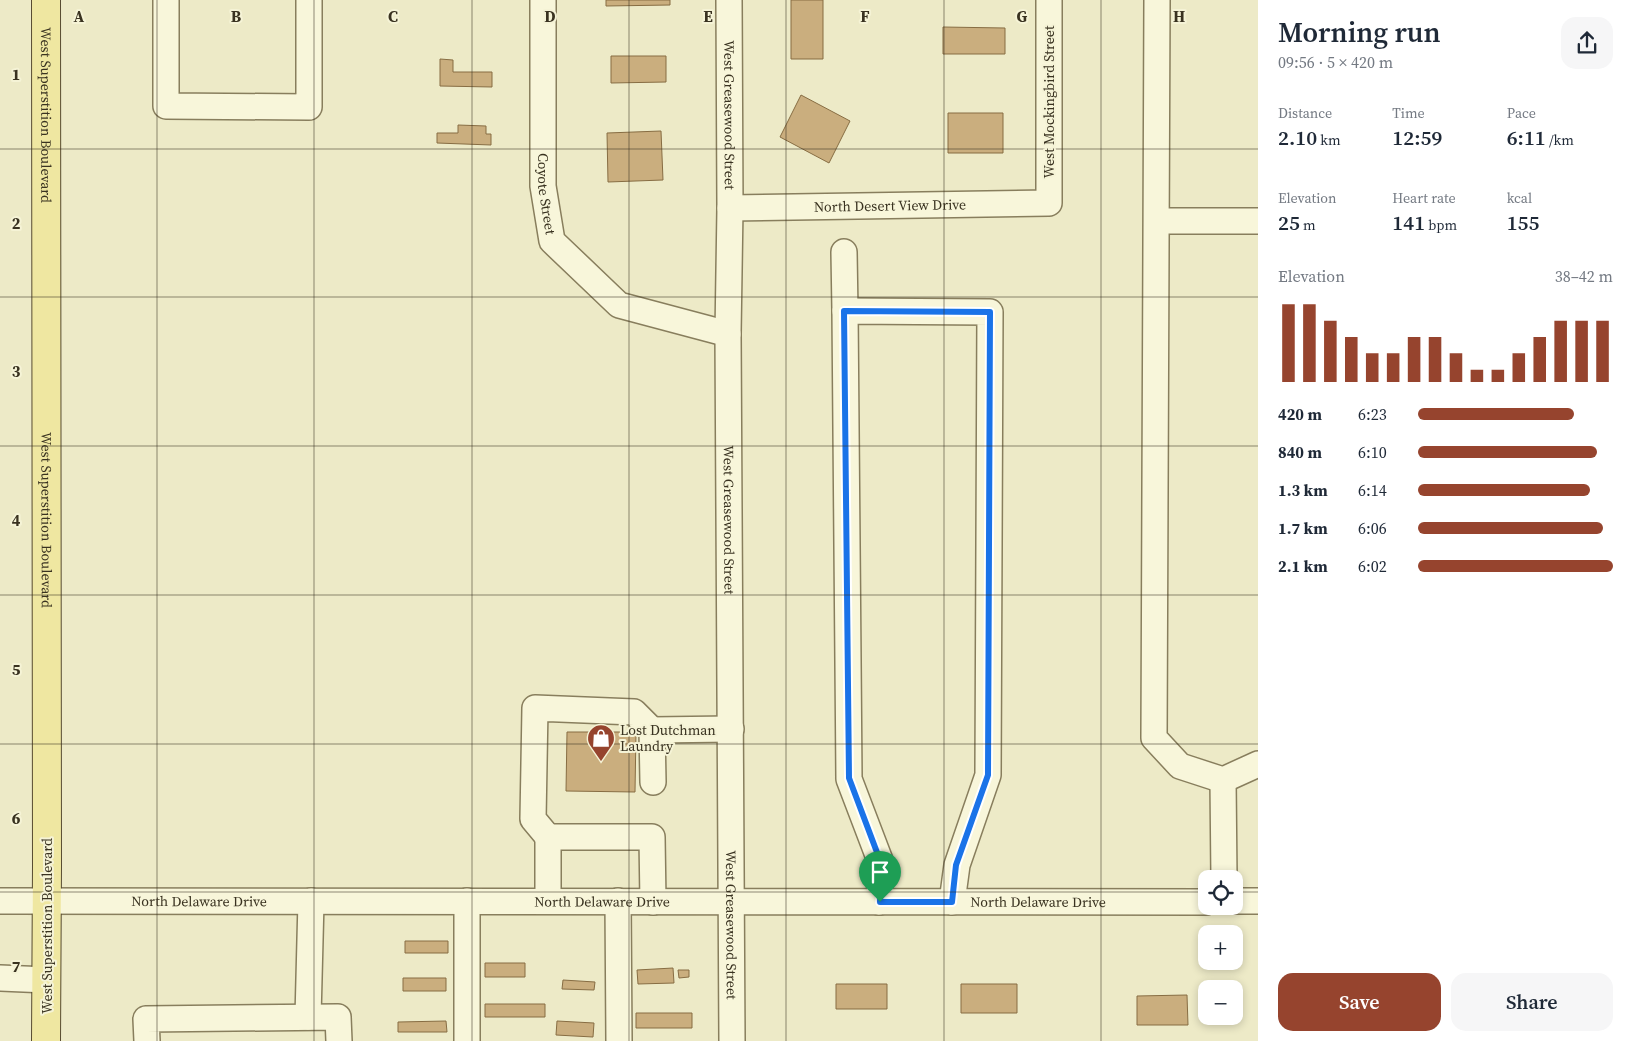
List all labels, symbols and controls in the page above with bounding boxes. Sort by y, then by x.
text: A [74,5,85,27]
text: B [231,5,242,27]
text: C [388,5,398,27]
text: D [544,5,556,27]
text: E [703,5,713,27]
text: F [860,5,870,27]
text: G [1017,5,1028,27]
text: H [1173,5,1185,27]
text: Morning run [1278,13,1441,51]
button: share [1561,17,1613,69]
street label: West Mockingbird Street [1039,25,1059,179]
street label: West Superstition Boulevard [36,27,56,203]
street label: West Greasewood Street [719,40,740,190]
text: 09:56 · 5 × 420 m [1278,51,1393,73]
text: 1 [12,63,20,85]
text: Distance [1278,103,1332,123]
text: Time [1392,103,1425,123]
text: Pace [1507,103,1536,123]
text: 2.10 [1278,123,1317,152]
text: 12:59 [1392,123,1442,152]
text: 6:11 [1507,123,1546,152]
text: km [1317,130,1341,150]
text: /km [1546,130,1574,150]
street label: Coyote Street [533,153,561,236]
text: Elevation [1278,188,1336,208]
text: Heart rate [1392,188,1456,208]
text: kcal [1507,188,1532,208]
street label: North Desert View Drive [814,194,966,217]
text: 25 [1278,208,1300,237]
text: 141 [1392,208,1425,237]
text: 155 [1507,208,1539,237]
text: 2 [12,212,21,234]
text: m [1300,215,1316,235]
text: bpm [1425,215,1457,235]
text: Elevation [1278,265,1345,287]
text: 38–42 m [1555,265,1613,287]
text: 3 [12,360,21,382]
text: 420 m [1278,403,1322,425]
text: 6:23 [1358,403,1387,425]
street label: West Superstition Boulevard [36,432,57,608]
text: 840 m [1278,441,1322,463]
text: 6:10 [1358,441,1387,463]
street label: West Greasewood Street [719,445,739,595]
text: 1.3 km [1278,479,1328,501]
text: 6:14 [1358,479,1387,501]
text: 4 [12,509,21,531]
text: 1.7 km [1278,517,1328,539]
text: 6:06 [1358,517,1387,539]
text: 2.1 km [1278,555,1328,577]
text: 6:02 [1358,555,1387,577]
text: 5 [12,658,21,680]
place label: Lost Dutchman Laundry [620,720,716,756]
shop icon: Lost Dutchman Laundry [586,723,616,762]
text: 6 [12,807,21,829]
street label: West Superstition Boulevard [37,838,57,1014]
street label: West Greasewood Street [721,850,742,1000]
pin [859,851,901,902]
icon: arrive [866,858,894,886]
map controls [1198,870,1243,1025]
button: locate [1198,870,1243,915]
street label: North Delaware Drive [131,891,267,911]
street label: North Delaware Drive [534,891,670,912]
street label: North Delaware Drive [970,892,1106,912]
button: + [1198,925,1243,970]
text: 7 [12,955,21,977]
button: Save [1278,973,1441,1031]
button: Share [1451,973,1613,1031]
button: − [1198,980,1243,1025]

